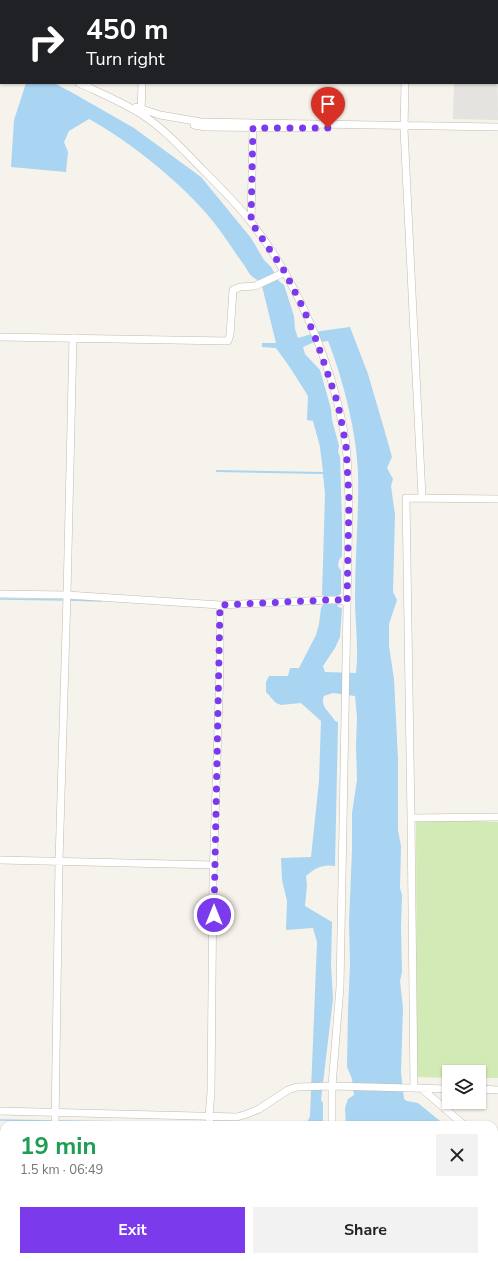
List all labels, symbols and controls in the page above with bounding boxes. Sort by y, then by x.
text: 450 m [86,11,169,49]
icon: right [20,16,72,68]
text: Turn right [86,47,165,71]
pin [311,87,345,128]
icon: arrive [317,93,339,115]
position arrow [193,894,235,936]
map controls [442,1065,486,1109]
button: layers [442,1065,486,1109]
text: 19 min [20,1130,97,1162]
button: close [436,1134,478,1176]
text: 1.5 km · 06:49 [20,1161,103,1179]
button: Exit [20,1207,245,1253]
button: Share [253,1207,478,1253]

